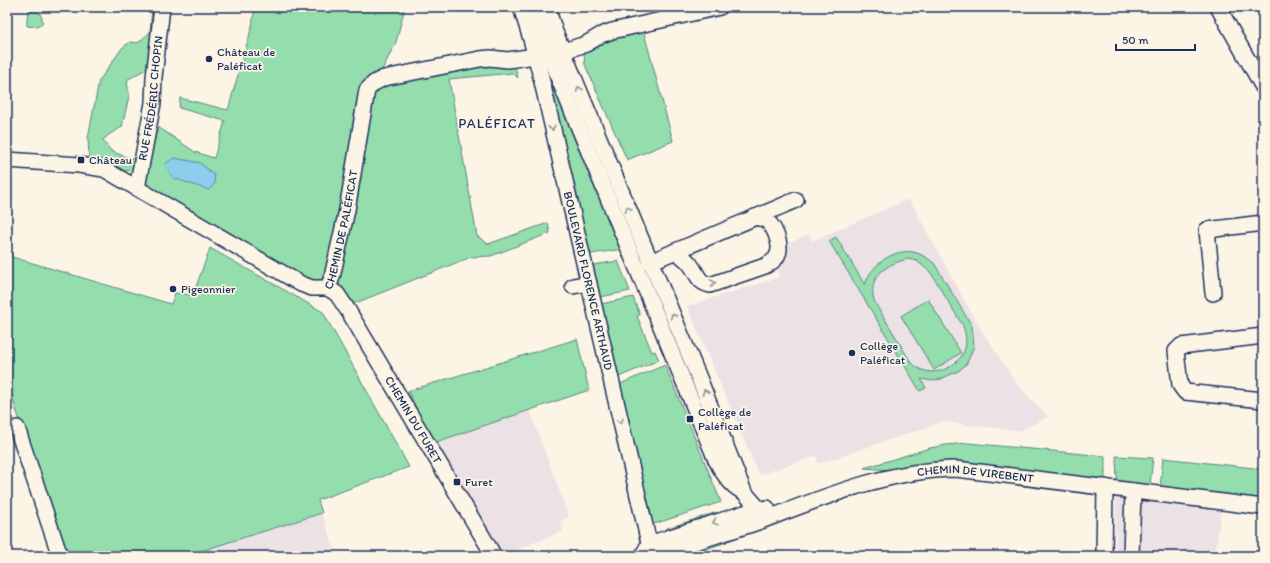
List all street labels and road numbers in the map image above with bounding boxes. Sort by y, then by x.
street label: RUE FRÉDÉRIC CHOPIN [135,35,166,162]
street label: CHEMIN DE PALÉFICAT [321,169,361,291]
street label: BOULEVARD FLORENCE ARTHAUD [561,190,616,372]
street label: CHEMIN DU FURET [382,374,445,466]
street label: CHEMIN DE VIREBENT [916,462,1035,486]

